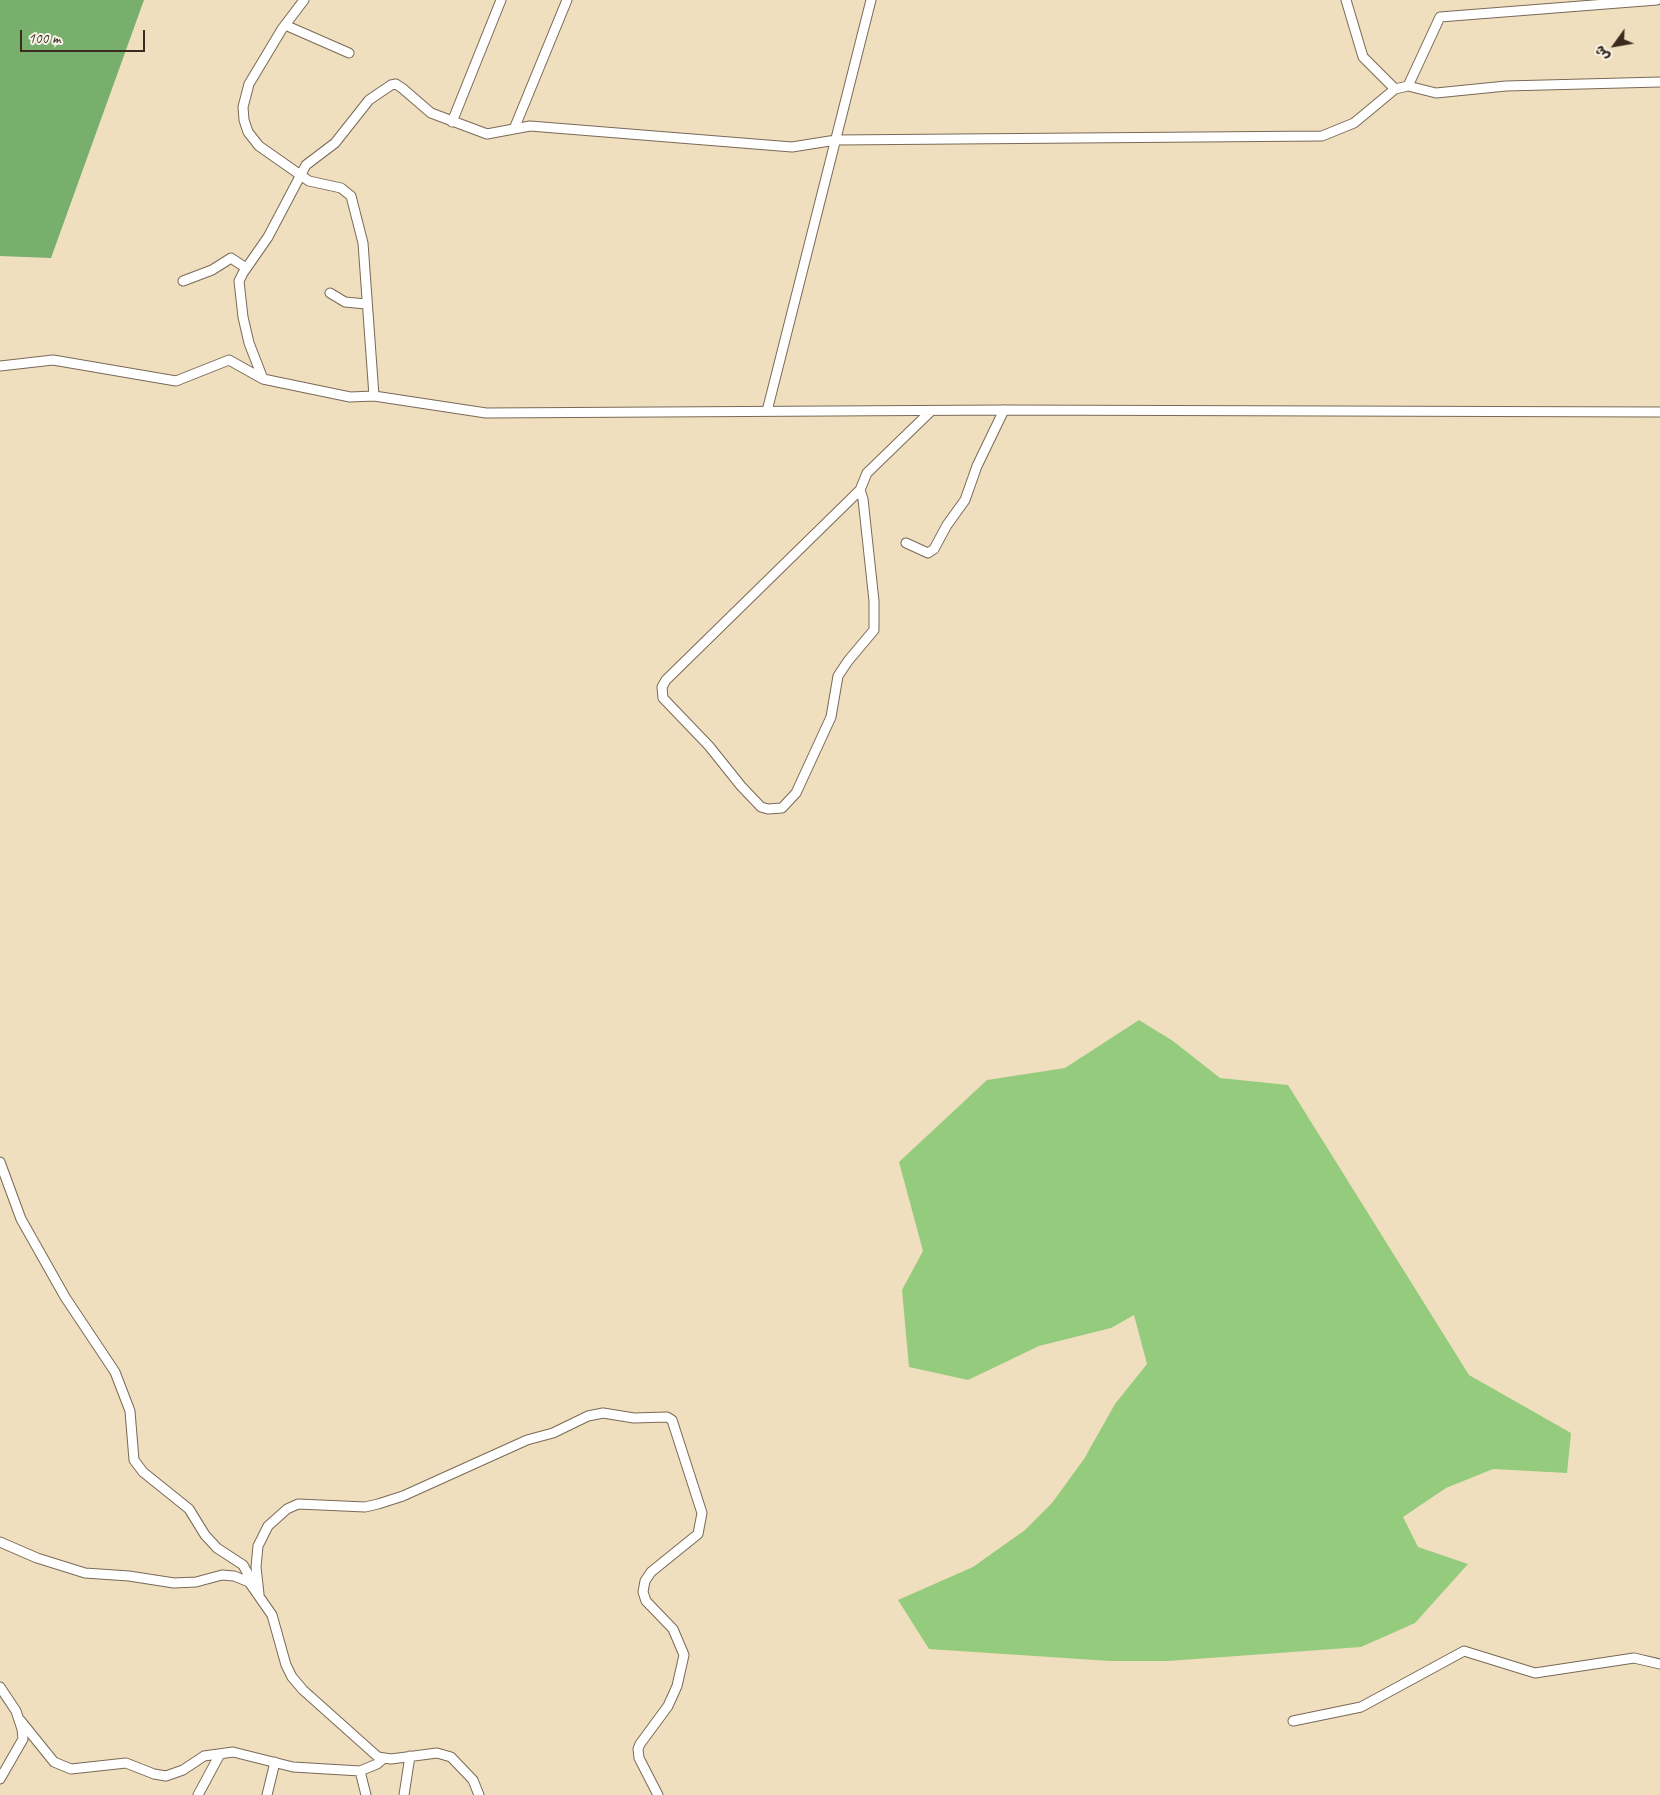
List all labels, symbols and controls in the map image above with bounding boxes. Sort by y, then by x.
scale bar [22,20,148,52]
north arrow [1590,20,1640,70]
text: 100 m [28,29,60,48]
text: ش [1591,42,1613,64]

